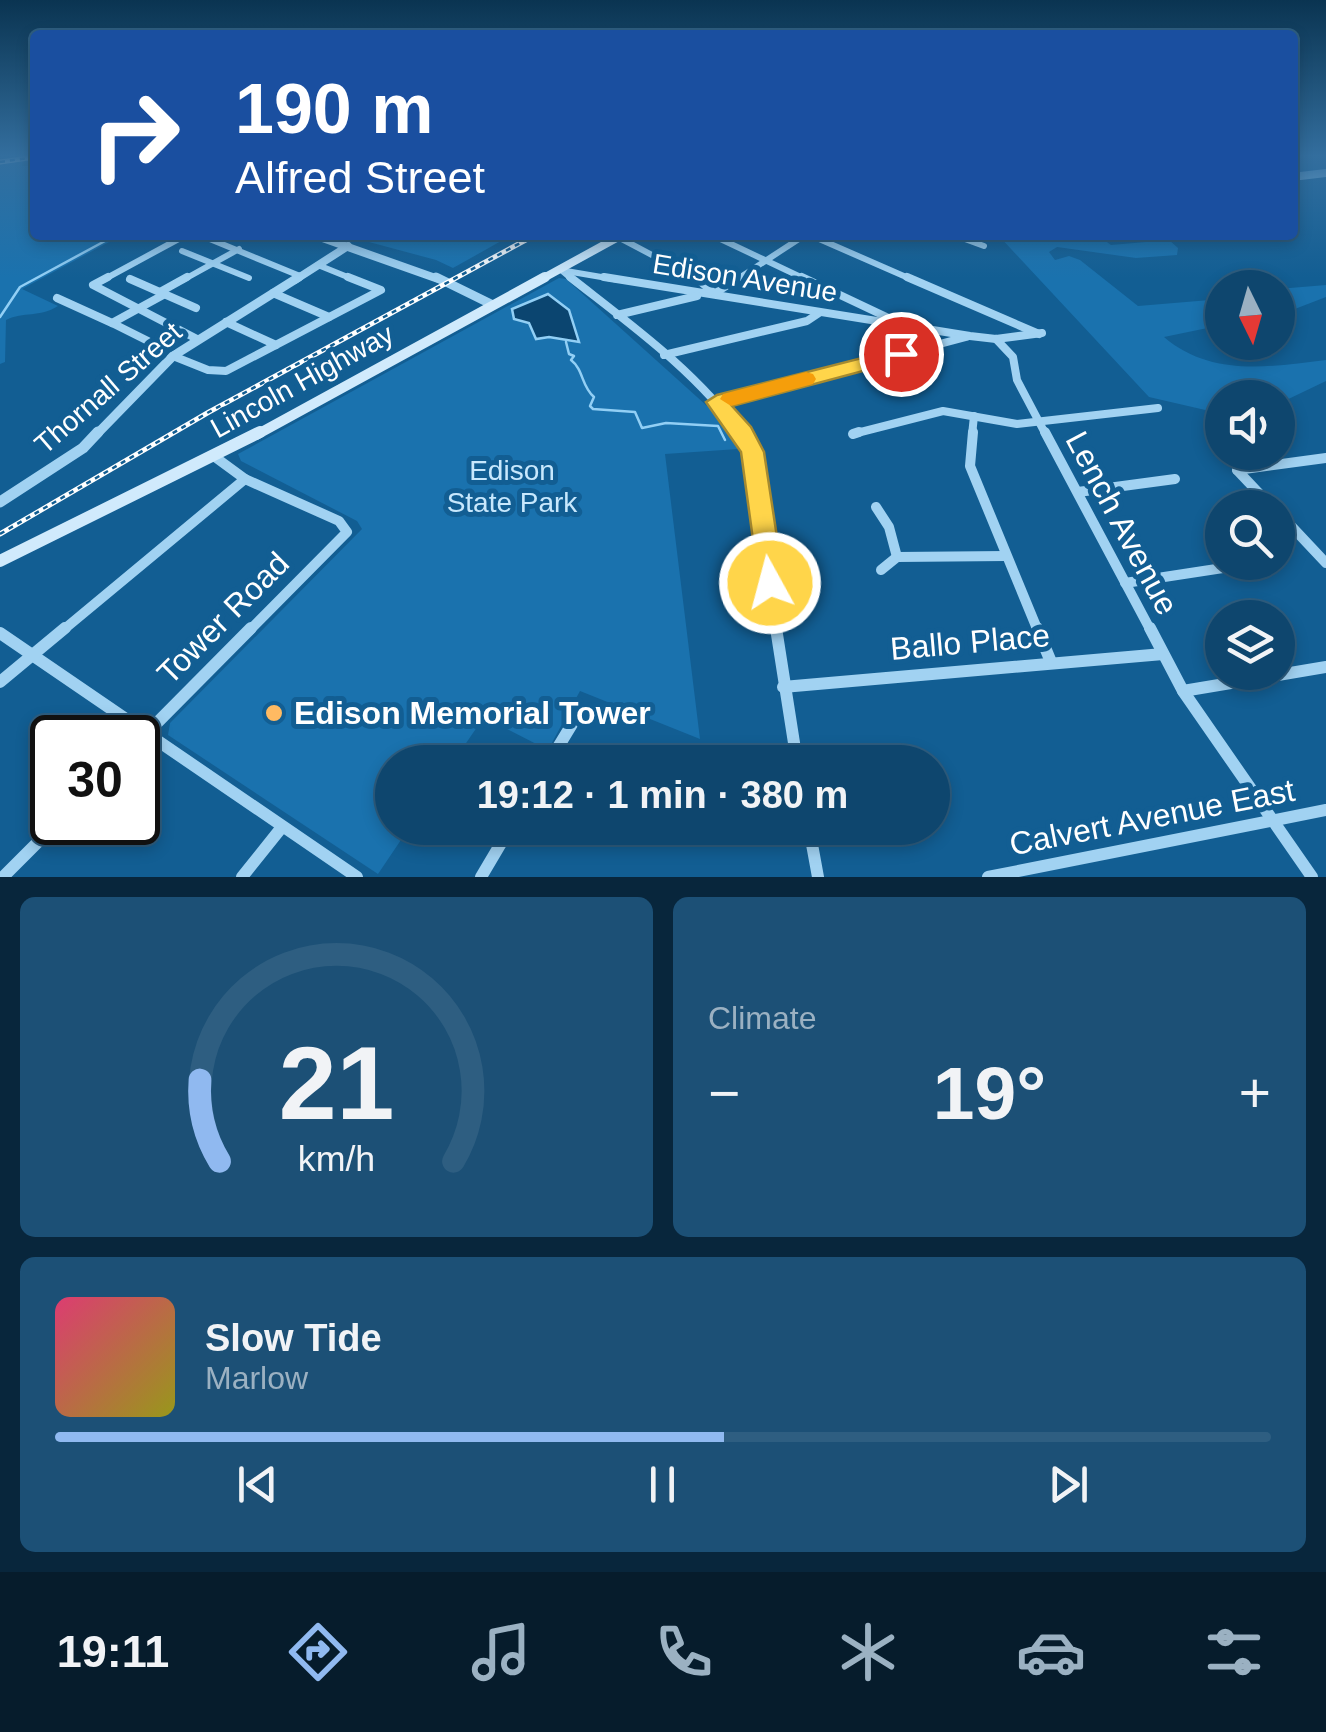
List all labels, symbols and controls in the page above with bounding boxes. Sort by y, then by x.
icon: right [70,70,200,200]
text: 190 m [235,70,433,148]
text: Alfred Street [235,152,485,203]
street label: Edison Avenue [651,248,839,308]
north arrow [1205,270,1295,360]
map controls [1205,270,1295,690]
pin [859,312,944,397]
street label: Thornall Street [29,316,188,460]
street label: Lincoln Highway [205,318,399,444]
icon: arrive [874,327,929,382]
button: sound [1205,380,1295,470]
street label: Lench Avenue [1059,425,1185,621]
park label: Edison State Park [447,455,578,518]
button: search [1205,490,1295,580]
position arrow [718,531,822,635]
street label: Tower Road [150,545,296,691]
button: layers [1205,600,1295,690]
street label: Ballo Place [889,617,1051,667]
place label: Edison Memorial Tower [294,695,651,731]
marker: Edison Memorial Tower [263,702,285,724]
speed limit sign: 30 [30,715,160,845]
street label: Calvert Avenue East [1007,772,1298,862]
text: 19:12 · 1 min · 380 m [477,774,848,816]
text: Climate [708,1000,816,1036]
text: 21 [279,1025,394,1141]
text: 19° [933,1051,1046,1135]
text: − [708,1062,740,1124]
text: + [1239,1062,1271,1124]
text: km/h [298,1139,375,1179]
text: Slow Tide [205,1317,382,1359]
text: Marlow [205,1360,308,1396]
icon: previous [230,1457,285,1512]
icon: pause [635,1457,690,1512]
icon: next [1041,1457,1096,1512]
icon: directions [283,1617,353,1687]
icon: music [466,1617,536,1687]
icon: phone [649,1617,719,1687]
icon: climate [833,1617,903,1687]
icon: car [1016,1617,1086,1687]
icon: filters [1199,1617,1269,1687]
text: 19:11 [57,1626,169,1677]

